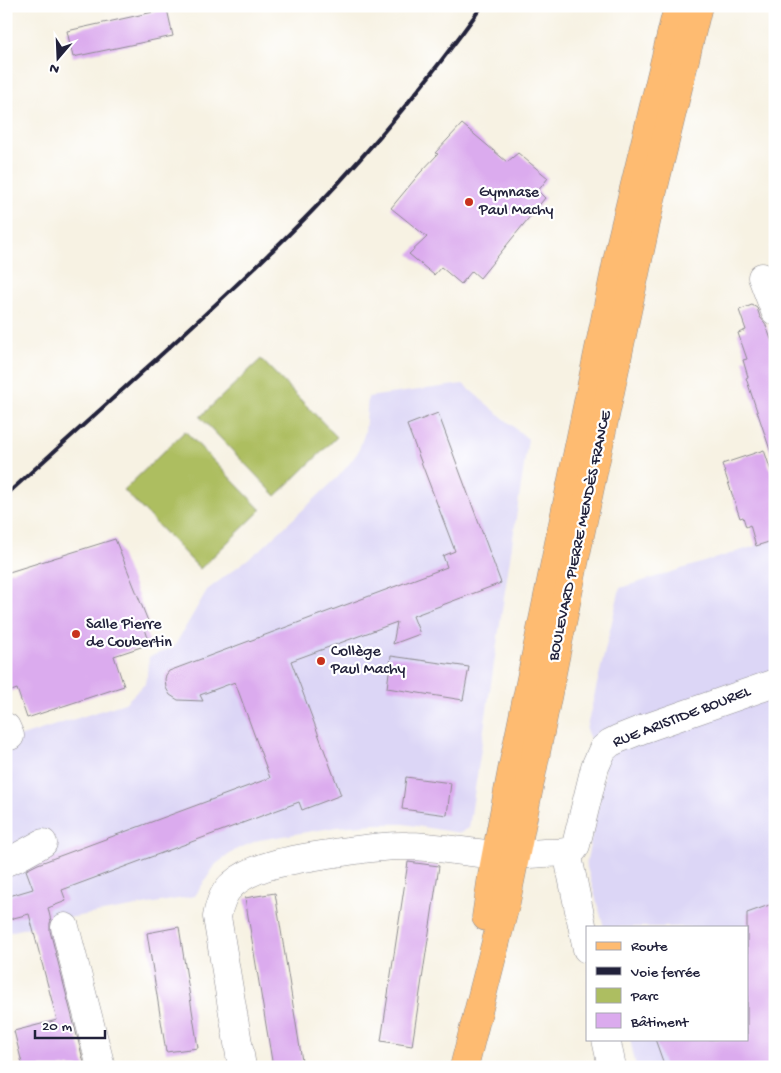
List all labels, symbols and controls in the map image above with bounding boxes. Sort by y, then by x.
north arrow [32,32,82,82]
text: N [47,58,62,77]
place label: Gymnase Paul Machy [478,184,554,221]
marker: Gymnase Paul Machy [463,196,475,208]
street label: BOULEVARD PIERRE MENDÈS FRANCE [545,408,617,664]
place label: Salle Pierre de Coubertin [86,616,172,653]
marker: Salle Pierre de Coubertin [70,628,82,640]
place label: Collège Paul Machy [330,643,406,680]
marker: Collège Paul Machy [315,655,327,667]
street label: RUE ARISTIDE BOUREL [610,683,755,753]
legend [586,926,748,1040]
text: Route [631,938,668,956]
text: Voie ferrée [630,964,700,982]
text: Parc [630,988,659,1006]
scale bar [35,1008,105,1040]
text: Bâtiment [630,1014,690,1032]
text: 20 m [42,1018,72,1036]

